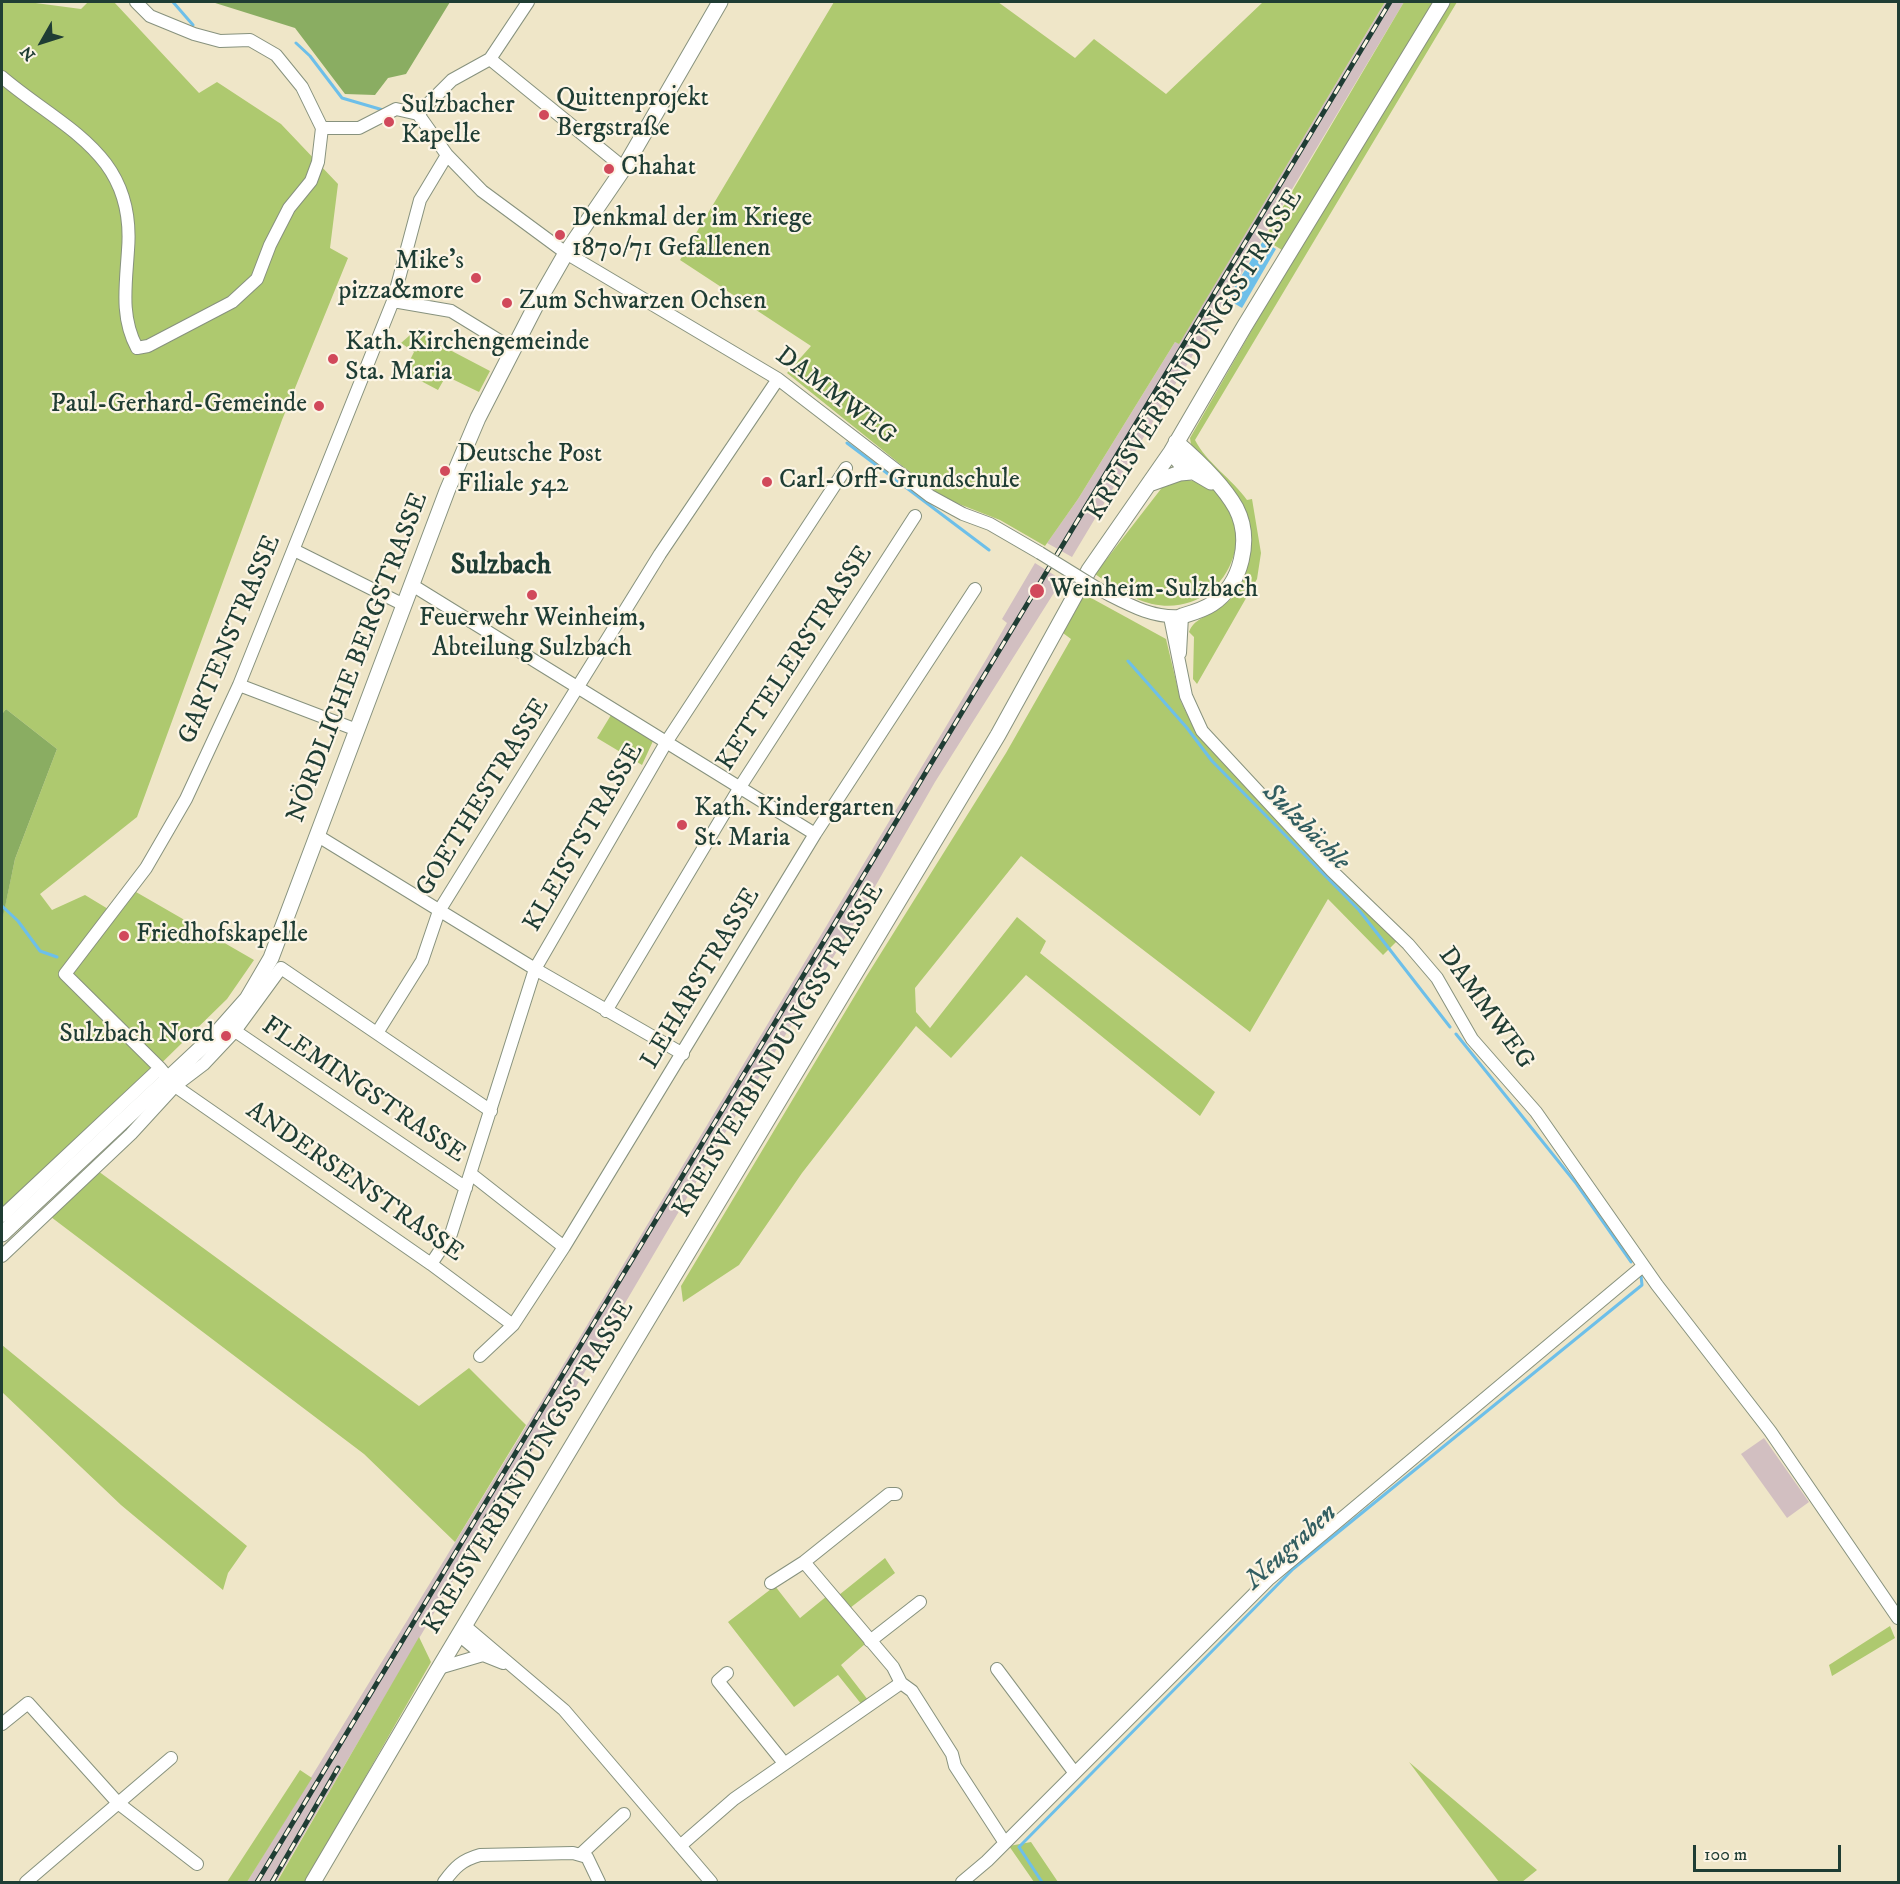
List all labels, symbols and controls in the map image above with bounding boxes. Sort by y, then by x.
north arrow [12,12,72,72]
text: N [16,42,40,65]
place label: Quittenprojekt Bergstraße [556,84,709,146]
place label: Sulzbacher Kapelle [401,91,515,152]
marker: Quittenprojekt Bergstraße [537,108,551,122]
marker: Sulzbacher Kapelle [382,115,396,129]
place label: Chahat [621,153,696,185]
marker: Chahat [602,162,616,176]
street label: KREISVERBINDUNGSSTRASSE [1081,185,1311,527]
place label: Denkmal der im Kriege 1870/71 Gefallenen [572,204,812,266]
marker: Denkmal der im Kriege 1870/71 Gefallenen [553,228,567,242]
place label: Mike's pizza&more [338,247,464,308]
marker: Mike's pizza&more [469,271,483,285]
place label: Zum Schwarzen Ochsen [519,287,766,319]
marker: Zum Schwarzen Ochsen [500,296,514,310]
place label: Kath. Kirchengemeinde Sta. Maria [345,328,589,390]
street label: DAMMWEG [768,341,902,453]
marker: Kath. Kirchengemeinde Sta. Maria [326,352,340,366]
place label: Paul-Gerhard-Gemeinde [51,390,307,422]
marker: Paul-Gerhard-Gemeinde [312,399,326,413]
place label: Deutsche Post Filiale 542 [457,440,602,502]
marker: Deutsche Post Filiale 542 [438,464,452,478]
place label: Carl-Orff-Grundschule [779,466,1020,498]
marker: Carl-Orff-Grundschule [760,475,774,489]
street label: NÖRDLICHE BERGSTRASSE [282,489,436,827]
street label: GARTENSTRASSE [173,531,289,749]
street label: KETTELERSTRASSE [712,541,880,777]
district label: Sulzbach [451,550,551,584]
place label: Weinheim-Sulzbach [1050,575,1258,607]
marker: Weinheim-Sulzbach [1028,582,1046,600]
marker: Feuerwehr Weinheim, Abteilung Sulzbach [525,588,539,602]
place label: Feuerwehr Weinheim, Abteilung Sulzbach [419,604,645,666]
street label: GOETHESTRASSE [410,693,558,903]
street label: KLEISTSTRASSE [518,738,652,938]
water label: Sulzbächle [1254,777,1356,879]
place label: Kath. Kindergarten St. Maria [694,794,895,856]
marker: Kath. Kindergarten St. Maria [675,818,689,832]
street label: KREISVERBINDUNGSSTRASSE [668,878,892,1224]
street label: LEHARSTRASSE [636,883,768,1075]
place label: Friedhofskapelle [136,920,308,952]
marker: Friedhofskapelle [117,929,131,943]
street label: DAMMWEG [1430,942,1540,1076]
street label: FLEMINGSTRASSE [255,1011,471,1171]
place label: Sulzbach Nord [59,1020,214,1052]
marker: Sulzbach Nord [219,1029,233,1043]
street label: ANDERSENSTRASSE [239,1096,469,1270]
street label: KREISVERBINDUNGSSTRASSE [418,1295,642,1641]
water label: Neugraben [1239,1498,1345,1598]
scale bar [1696,1833,1844,1871]
text: 100 m [1704,1844,1747,1866]

